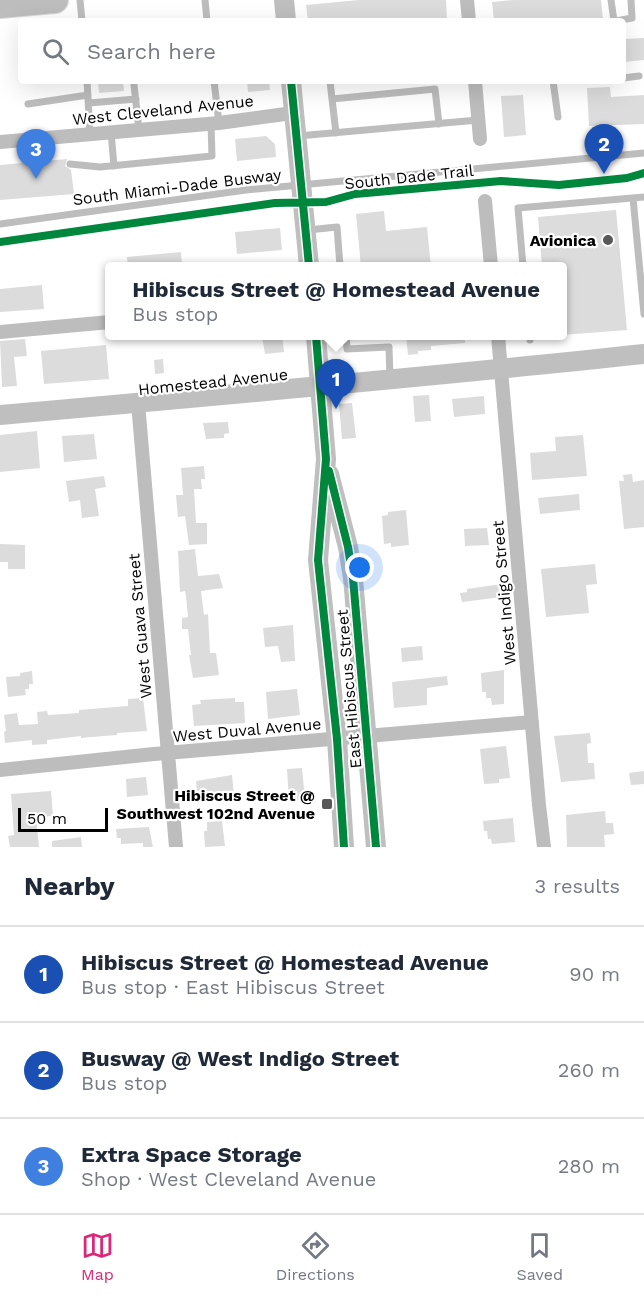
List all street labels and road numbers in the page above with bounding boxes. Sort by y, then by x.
street label: West Cleveland Avenue [71,91,255,129]
street label: South Dade Trail [343,161,475,193]
street label: South Miami-Dade Busway [72,165,283,209]
street label: Homestead Avenue [137,365,289,399]
street label: West Indigo Street [488,520,520,666]
street label: West Guava Street [124,552,156,699]
street label: East Hibiscus Street [333,608,365,769]
street label: West Duval Avenue [172,714,322,746]

